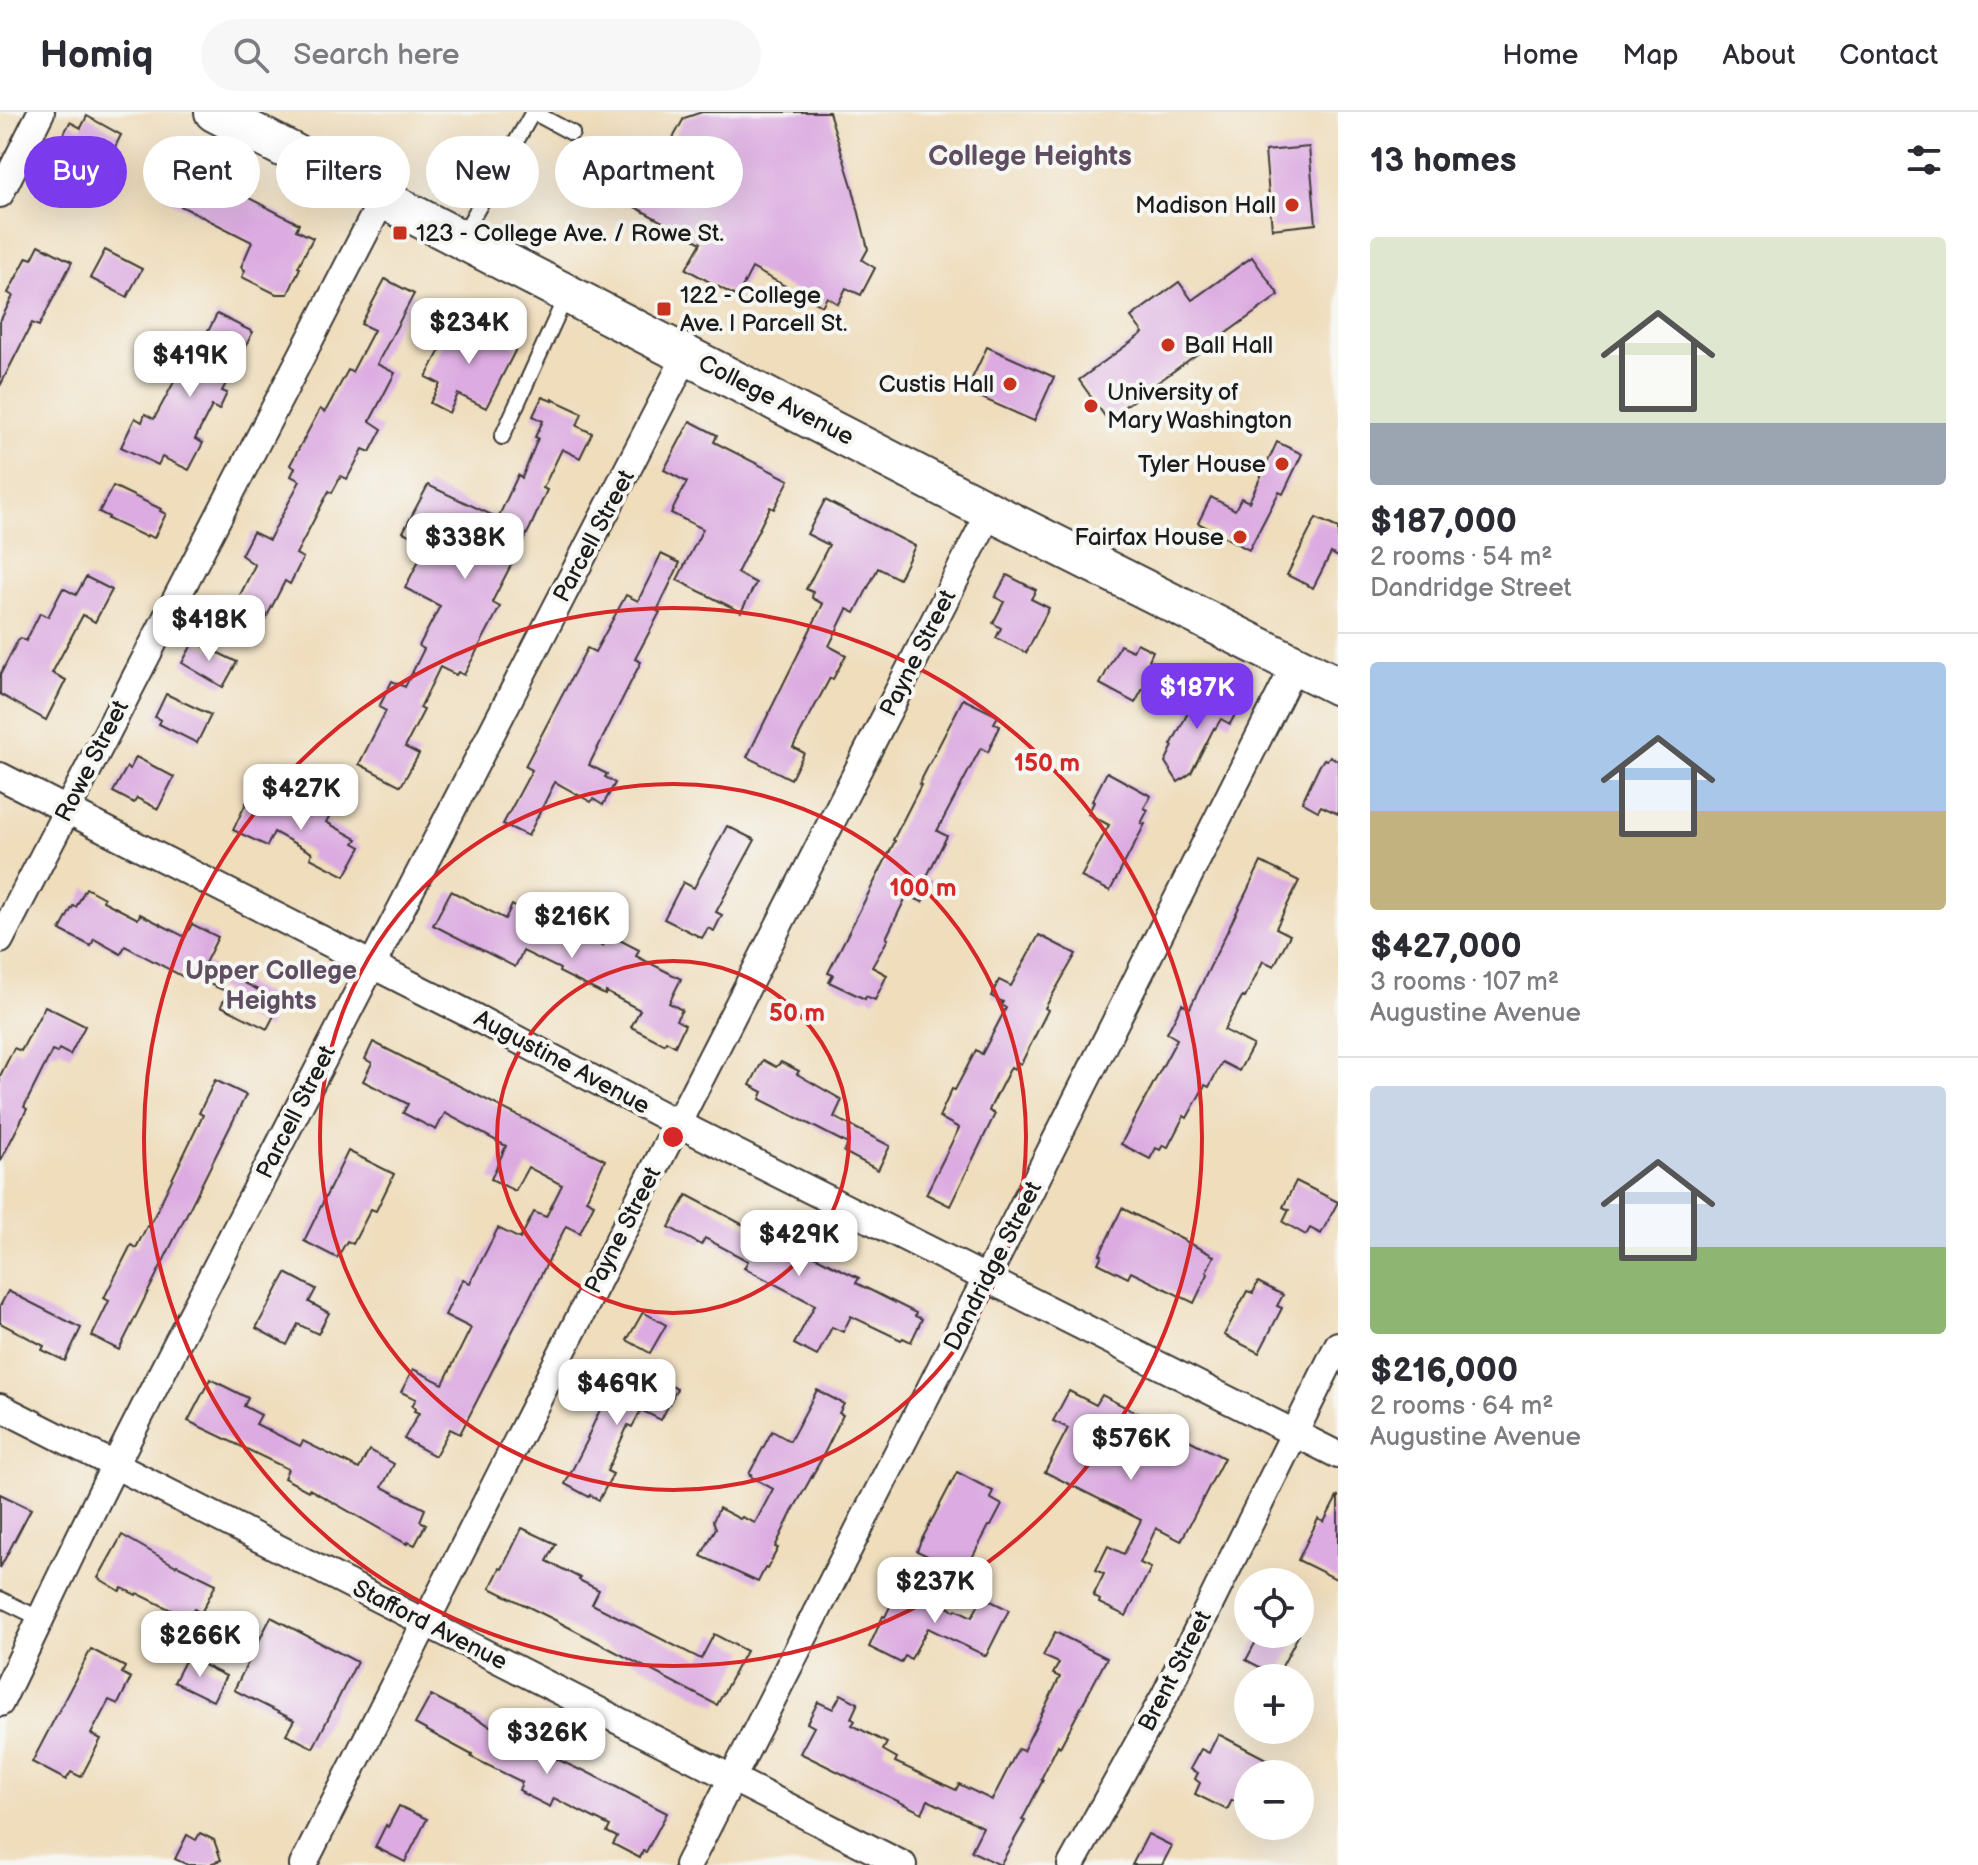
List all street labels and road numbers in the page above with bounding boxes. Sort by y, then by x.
street label: College Avenue [693,348,859,452]
street label: Parcell Street [547,464,641,607]
street label: Payne Street [874,584,963,721]
street label: Rowe Street [49,695,135,827]
street label: Augustine Avenue [469,1004,655,1120]
street label: Parcell Street [250,1040,342,1183]
street label: Payne Street [579,1161,668,1298]
street label: Dandridge Street [938,1176,1048,1355]
street label: Stafford Avenue [348,1574,512,1676]
street label: Brent Street [1132,1605,1218,1736]

